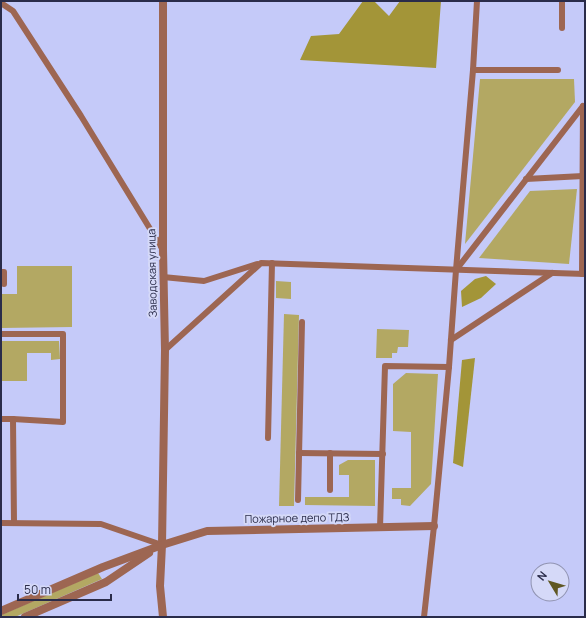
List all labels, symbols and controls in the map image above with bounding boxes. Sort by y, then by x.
street label: Заводская улица [143,229,160,317]
street label: Пожарное депо ТДЗ [245,509,350,526]
north arrow [530,562,570,602]
text: N [533,568,550,583]
scale bar [18,576,111,602]
text: 50 m [24,581,51,598]

